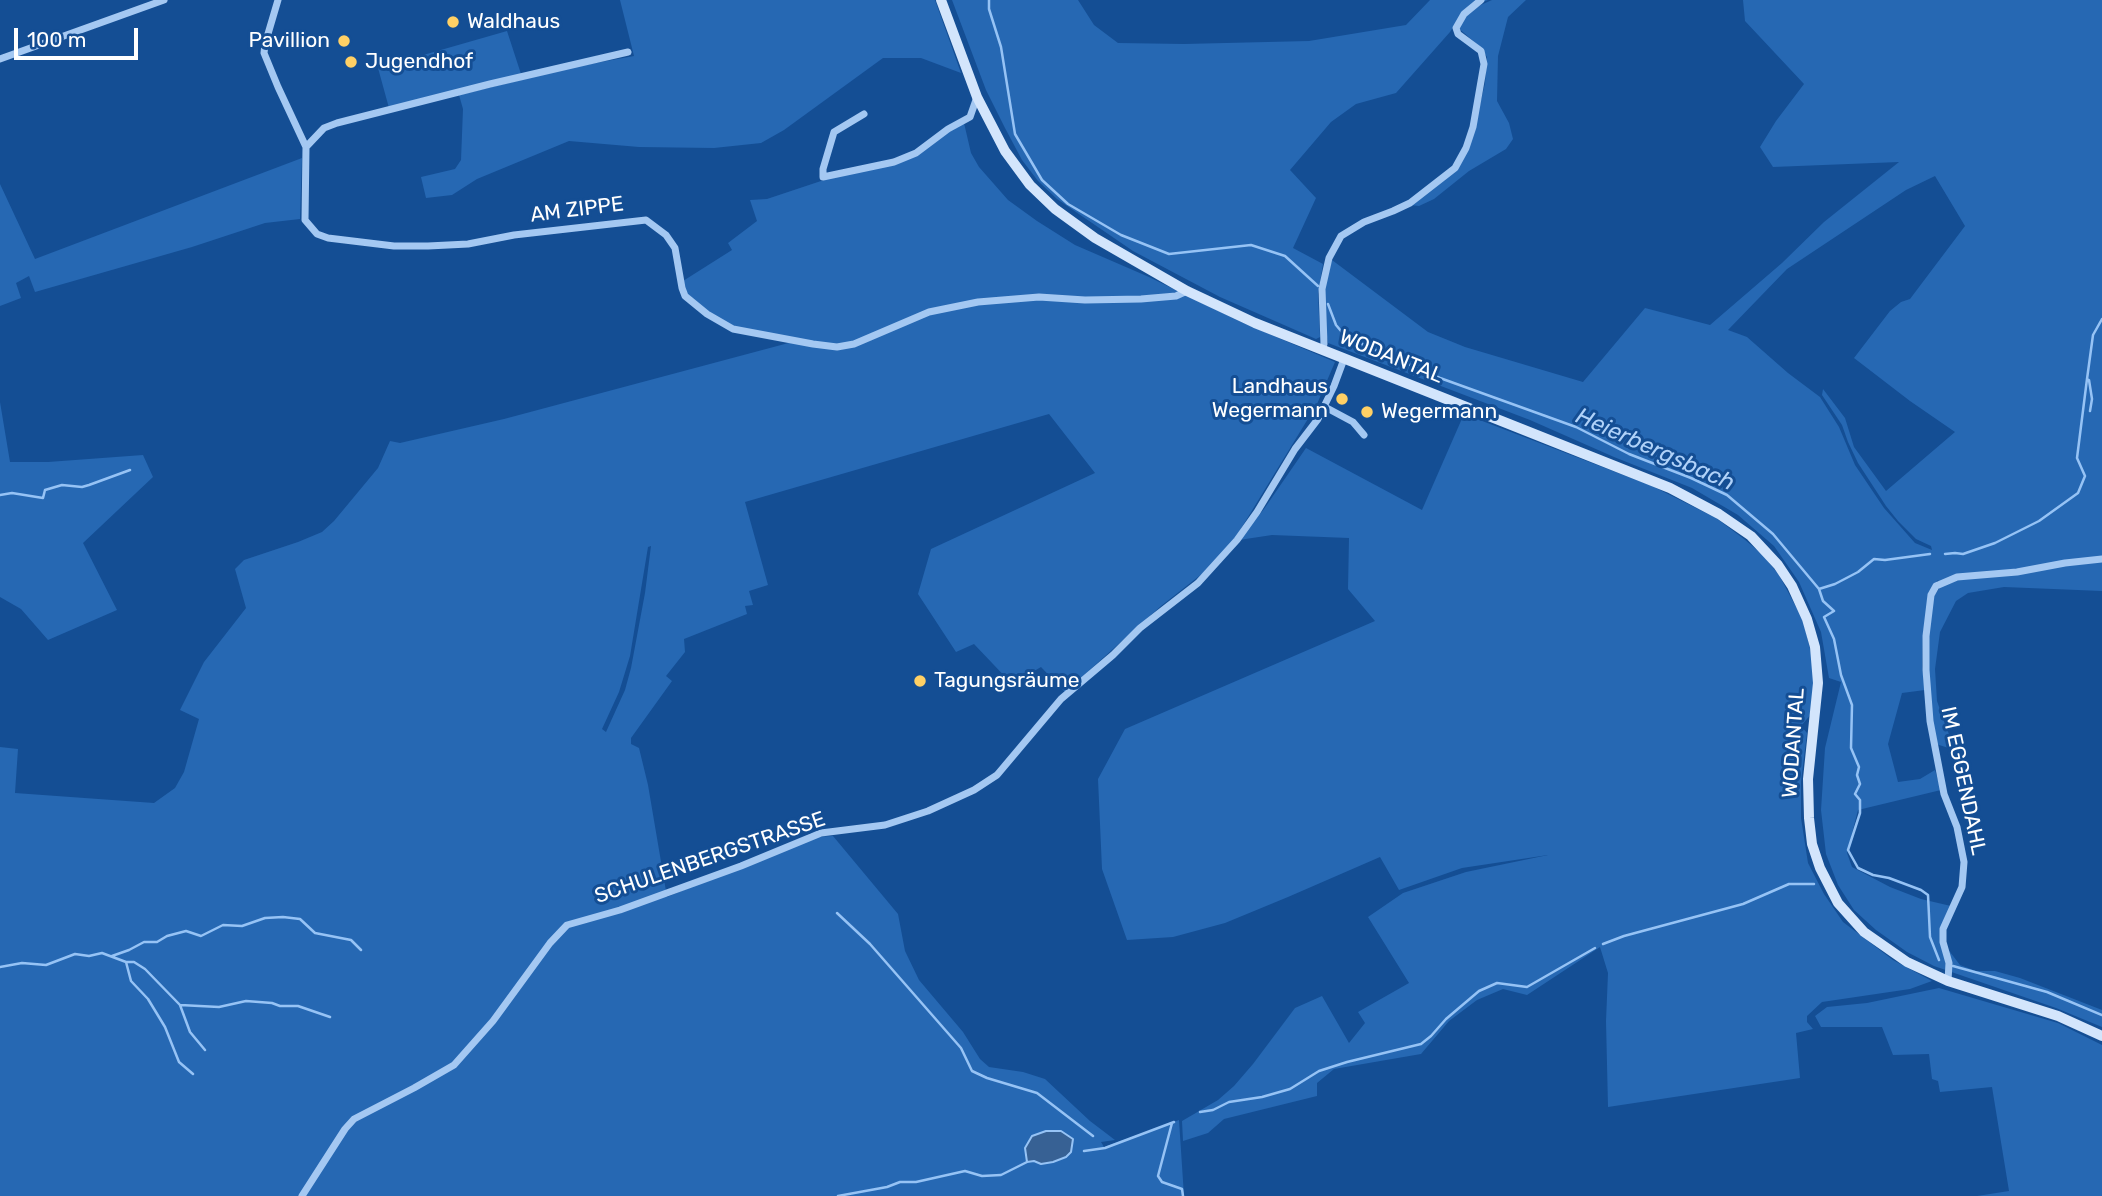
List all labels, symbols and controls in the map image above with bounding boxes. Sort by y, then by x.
place label: Waldhaus [467,9,560,35]
scale bar [18,14,142,58]
marker: Waldhaus [445,14,461,30]
text: 100 m [27,27,86,52]
place label: Pavillion [249,28,330,54]
marker: Pavillion [336,33,352,49]
place label: Jugendhof [365,49,473,75]
marker: Jugendhof [343,54,359,70]
street label: AM ZIPPE [529,192,625,228]
street label: WODANTAL [1335,325,1447,389]
place label: Landhaus Wegermann [1212,374,1328,424]
marker: Landhaus Wegermann [1334,391,1350,407]
place label: Wegermann [1381,399,1497,425]
water label: Heierbergsbach [1571,403,1739,497]
marker: Wegermann [1359,404,1375,420]
place label: Tagungsräume [934,668,1079,694]
marker: Tagungsräume [912,673,928,689]
street label: WODANTAL [1778,687,1810,799]
street label: IM EGGENDAHL [1935,704,1991,858]
street label: SCHULENBERGSTRASSE [591,807,829,909]

